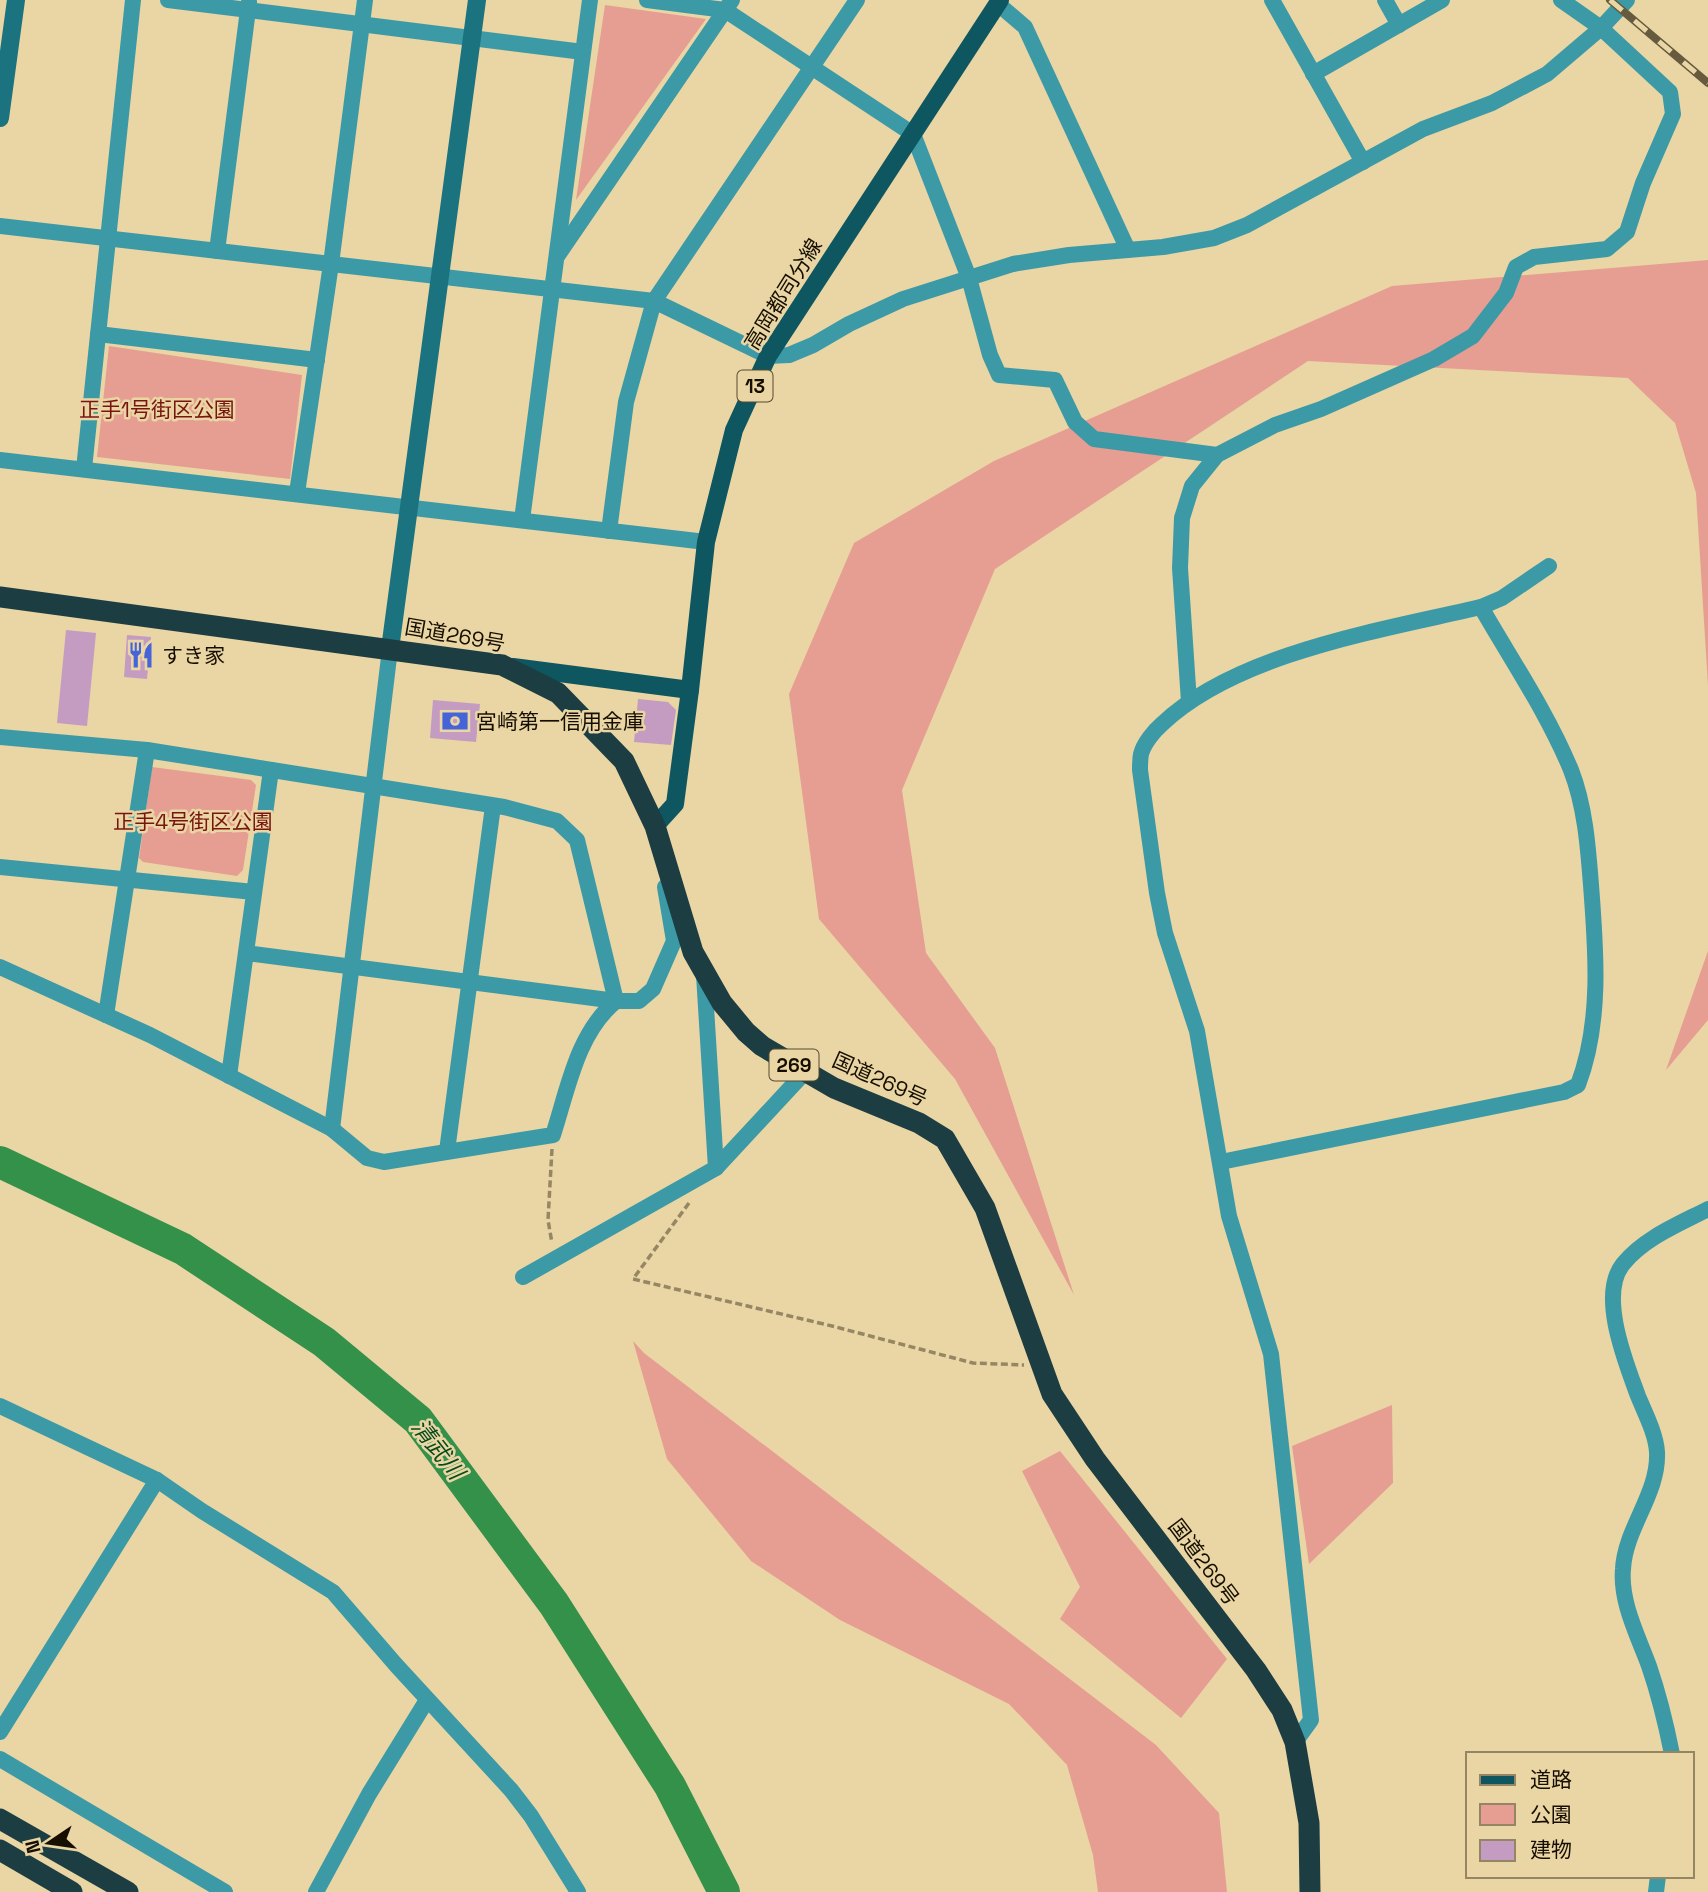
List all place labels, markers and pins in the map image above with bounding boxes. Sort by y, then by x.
restaurant icon: すき家 [126,640,156,670]
place label: すき家 [162,642,225,669]
bank icon: 宮崎第一信用金庫 [440,706,470,736]
place label: 宮崎第一信用金庫 [476,708,644,735]

